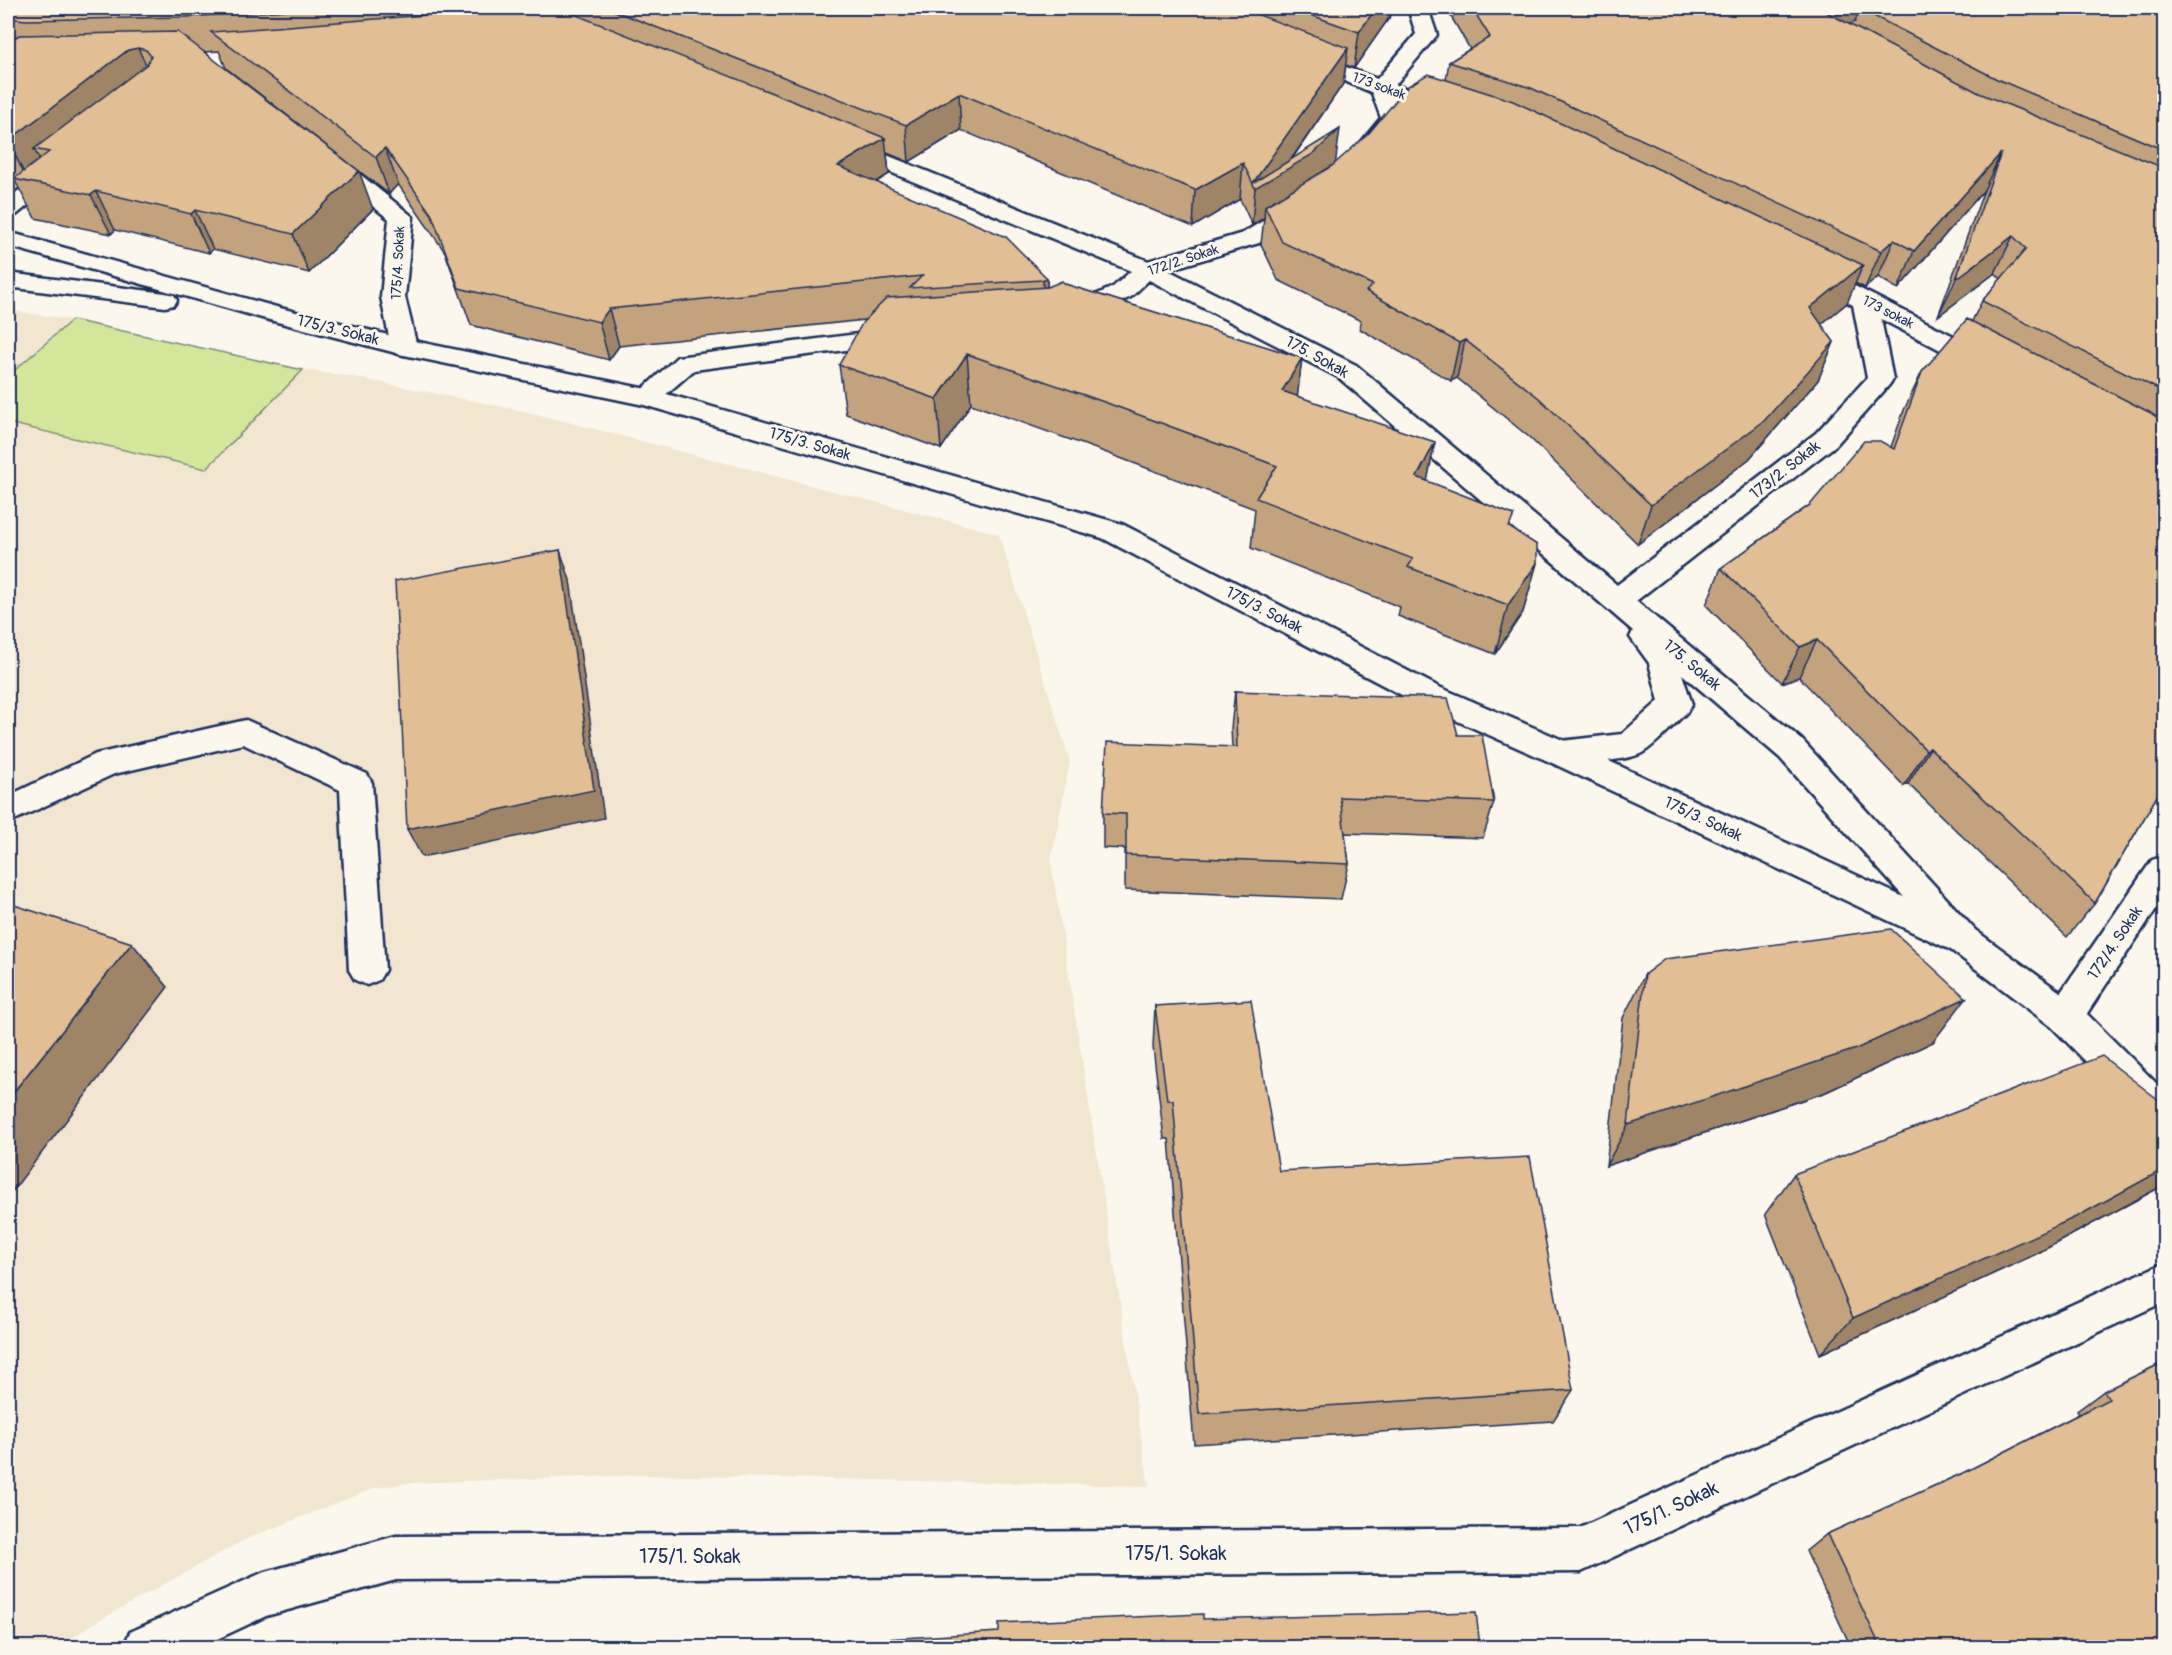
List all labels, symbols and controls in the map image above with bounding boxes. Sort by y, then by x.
street label: 173 sokak [1350,68,1408,104]
street label: 175/4. Sokak [388,226,408,300]
street label: 172/2. Sokak [1145,241,1221,279]
street label: 173 sokak [1859,292,1917,332]
street label: 175/3. Sokak [295,310,381,350]
street label: 175. Sokak [1282,332,1352,383]
street label: 175/3. Sokak [767,423,853,465]
street label: 173/2. Sokak [1746,436,1825,504]
street label: 175/3. Sokak [1222,582,1306,638]
street label: 175. Sokak [1659,635,1725,695]
street label: 175/3. Sokak [1661,792,1745,846]
street label: 172/4. Sokak [2083,902,2147,984]
street label: 175/1. Sokak [1620,1475,1723,1541]
street label: 175/1. Sokak [1125,1541,1227,1566]
street label: 175/1. Sokak [639,1544,741,1569]

